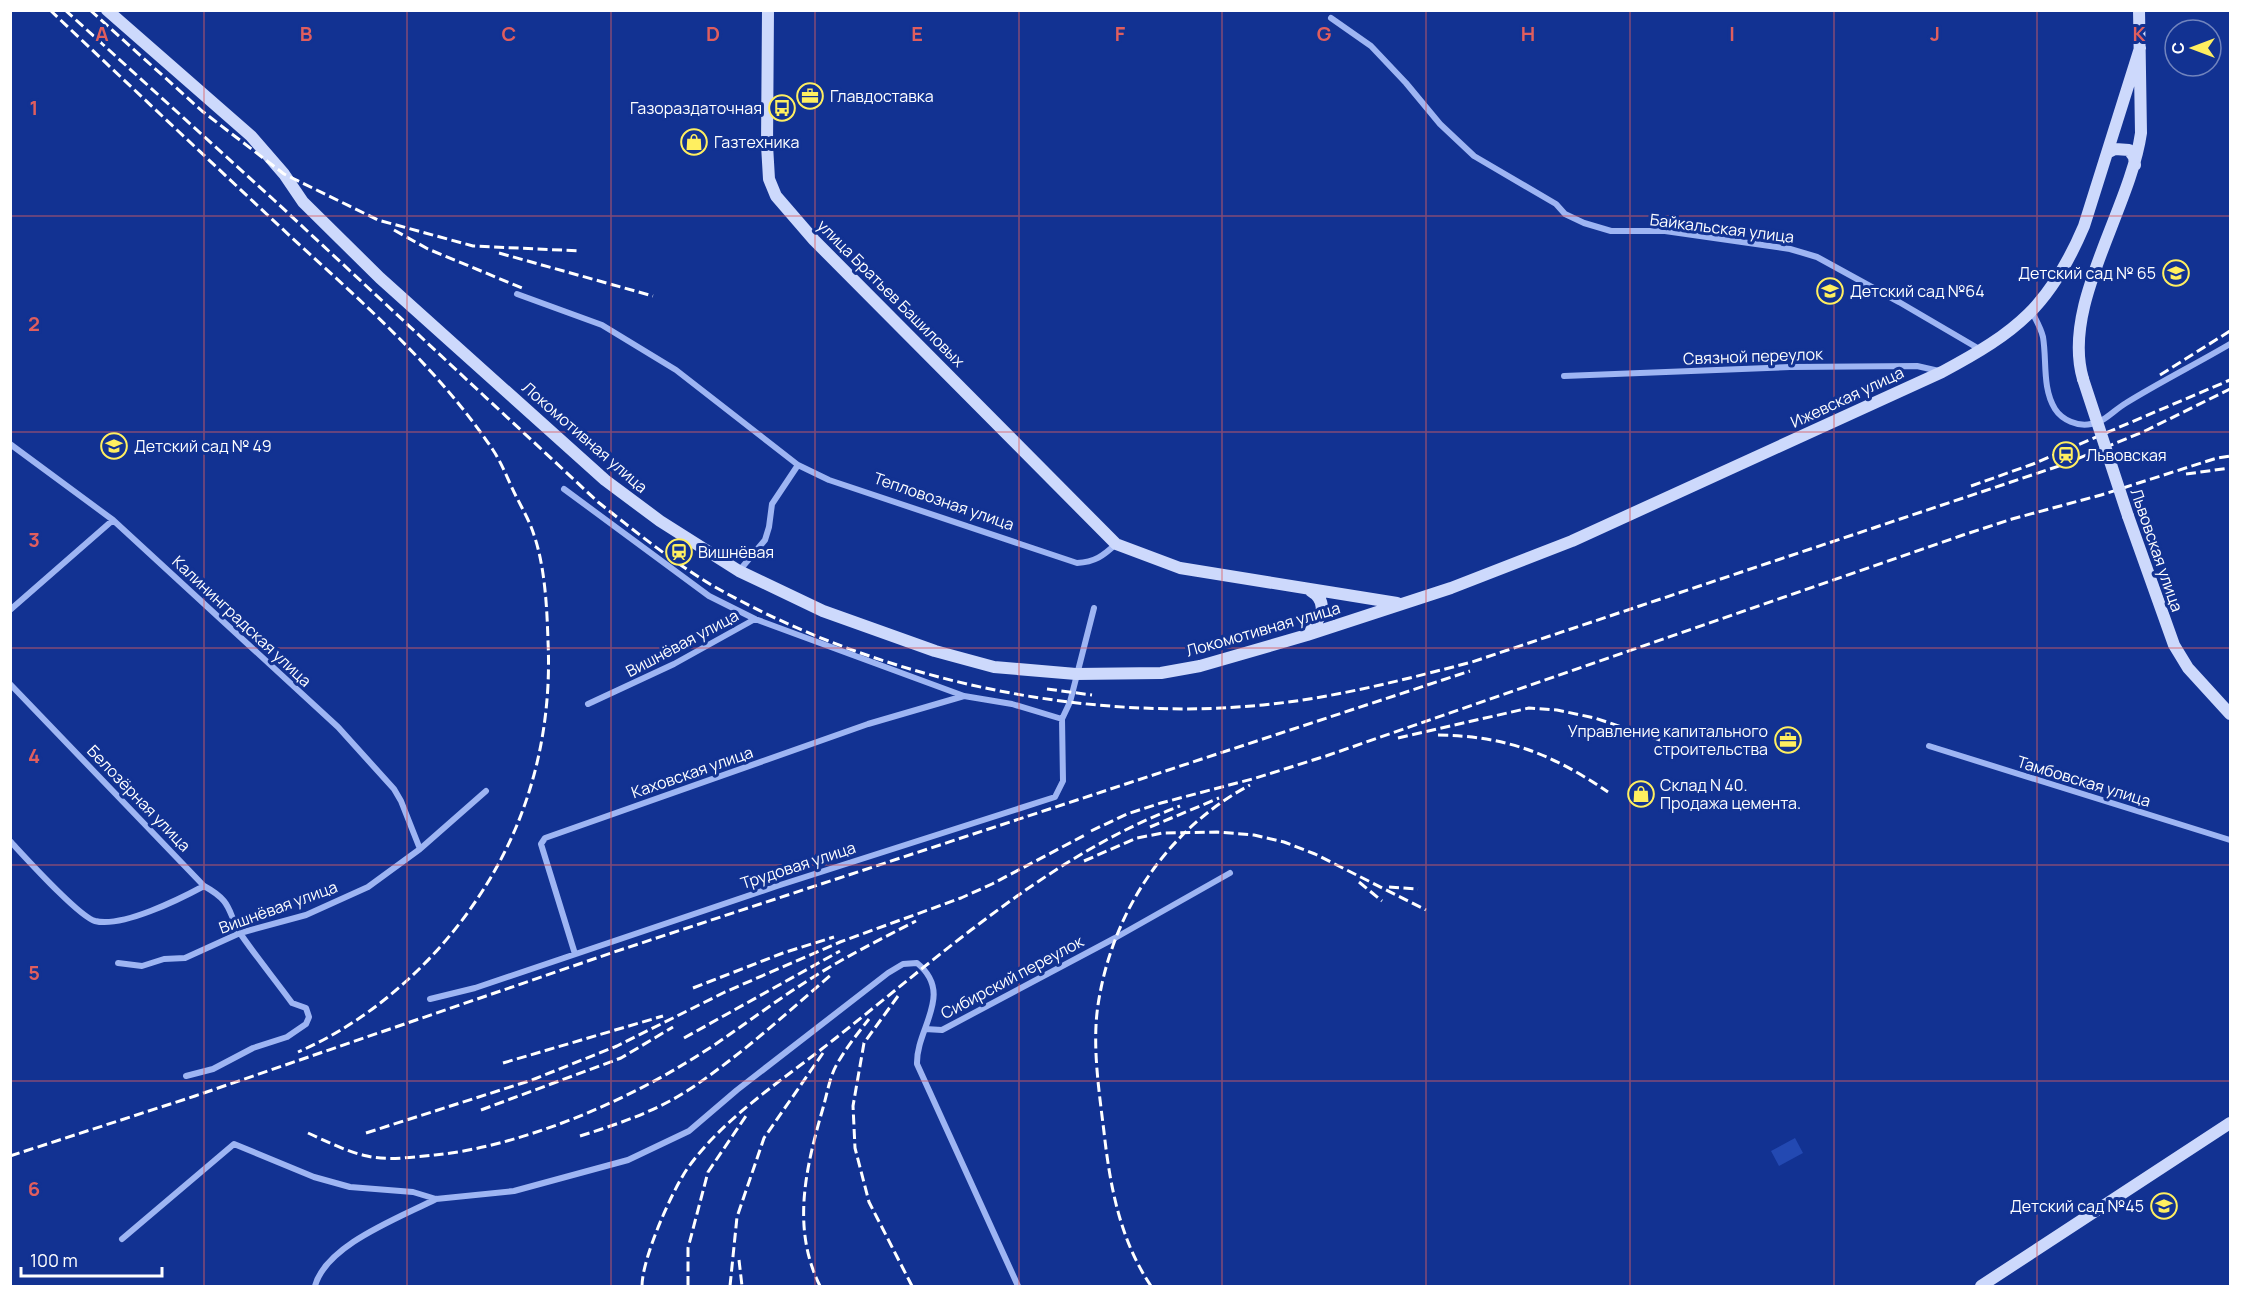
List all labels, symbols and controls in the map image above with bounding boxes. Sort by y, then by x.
north arrow [2163,18,2223,78]
text: A [95,20,109,47]
text: B [300,20,313,47]
text: C [502,20,516,47]
text: D [706,20,720,47]
text: E [911,20,923,47]
text: F [1115,20,1126,47]
text: G [1317,20,1332,47]
text: H [1521,20,1535,47]
text: I [1729,20,1735,47]
text: J [1930,20,1940,47]
text: K [2133,20,2146,47]
text: С [2167,42,2189,54]
office icon: Главдоставка [795,81,825,111]
place label: Главдоставка [830,85,934,107]
bus stop icon: Газораздаточная [767,93,797,123]
text: 1 [30,94,38,121]
place label: Газораздаточная [630,97,762,119]
shop icon: Газтехника [679,127,709,157]
place label: Газтехника [714,131,799,153]
street label: Байкальская улица [1649,208,1795,248]
street label: улица Братьев Башиловых [812,214,970,372]
school or university icon: Детский сад № 65 [2161,258,2191,288]
place label: Детский сад № 65 [2018,262,2156,284]
school or university icon: Детский сад №64 [1815,276,1845,306]
place label: Детский сад №64 [1850,280,1985,302]
text: 2 [28,310,40,337]
street label: Связной переулок [1683,343,1824,369]
street label: Ижевская улица [1787,361,1907,433]
street label: Локомотивная улица [518,376,652,498]
school or university icon: Детский сад № 49 [99,431,129,461]
place label: Детский сад № 49 [134,435,272,457]
station icon: Львовская [2051,440,2081,470]
place label: Львовская [2086,444,2167,466]
street label: Тепловозная улица [871,467,1017,535]
street label: Львовская улица [2126,485,2188,615]
text: 3 [28,526,40,553]
station icon: Вишнёвая [664,537,694,567]
place label: Вишнёвая [698,541,774,563]
street label: Калининградская улица [168,551,316,691]
street label: Локомотивная улица [1183,596,1343,662]
street label: Вишнёвая улица [622,604,742,682]
place label: Управление капитального строительства [1568,720,1768,760]
office icon: Управление капитального строительства [1773,725,1803,755]
street label: Белозёрная улица [82,740,196,856]
street label: Каховская улица [628,741,756,803]
text: 4 [28,742,40,769]
street label: Тамбовская улица [2014,750,2154,812]
place label: Склад N 40. Продажа цемента. [1660,774,1801,814]
shop icon: Склад N 40. Продажа цемента. [1626,779,1656,809]
street label: Трудовая улица [738,836,858,894]
street label: Вишнёвая улица [216,875,340,939]
street label: Сибирский переулок [937,930,1088,1024]
text: 5 [28,959,40,986]
text: 6 [28,1175,40,1202]
school or university icon: Детский сад №45 [2149,1191,2179,1221]
place label: Детский сад №45 [2010,1195,2144,1217]
scale bar [21,1240,162,1278]
text: 100 m [30,1248,78,1272]

